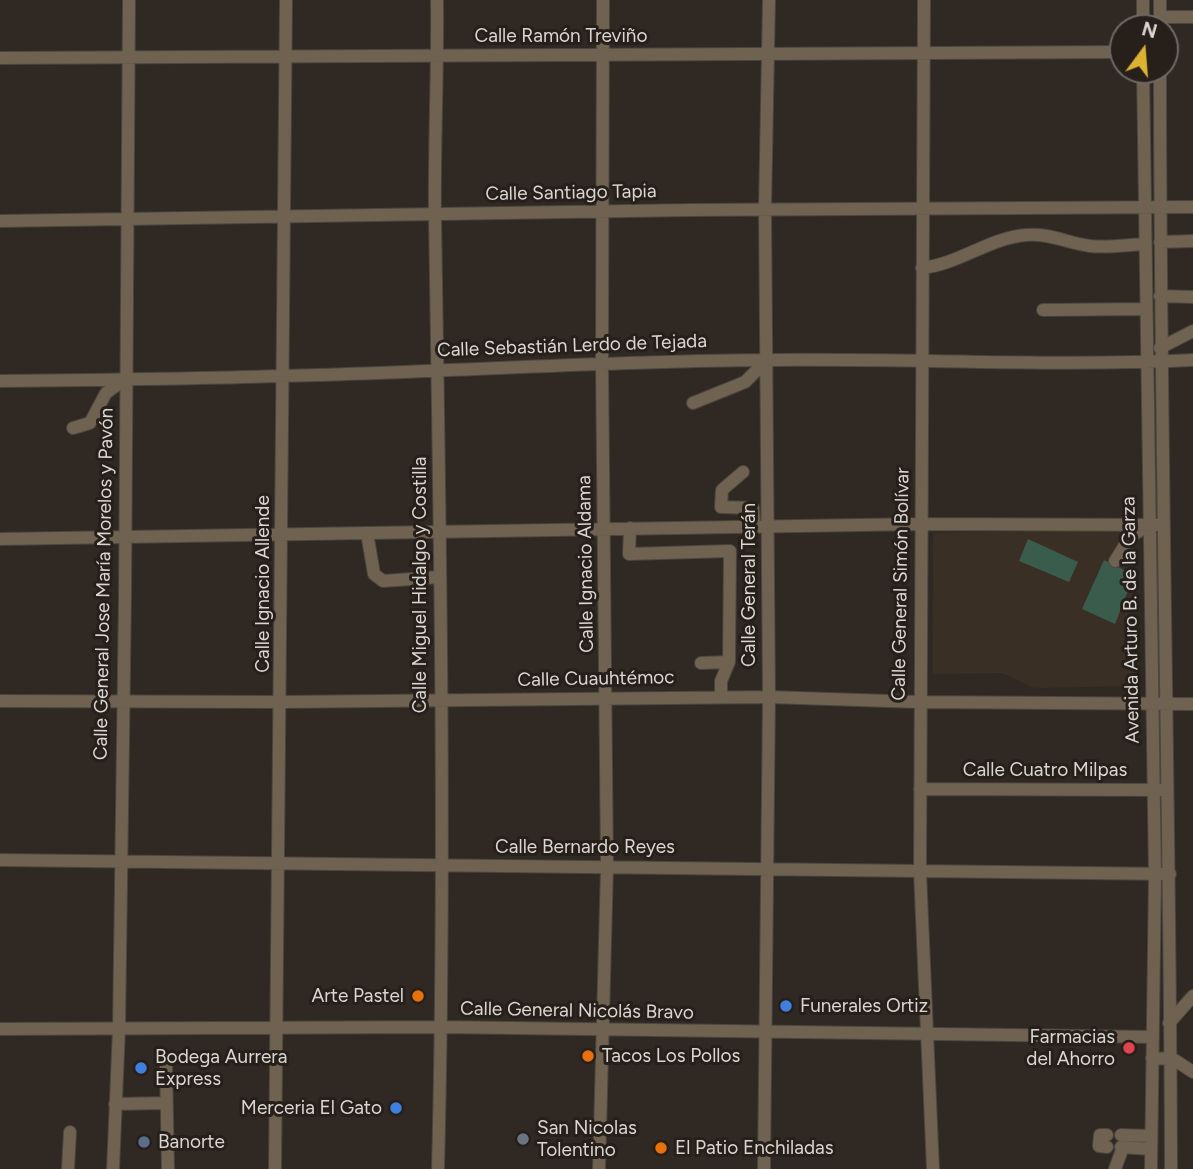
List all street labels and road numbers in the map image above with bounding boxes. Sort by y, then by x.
street label: Calle Ramón Treviño [475,25,647,47]
street label: Calle Santiago Tapia [485,180,657,206]
street label: Calle Sebastián Lerdo de Tejada [437,330,707,362]
street label: Calle General Jose María Morelos y Pavón [90,408,118,760]
street label: Calle Miguel Hidalgo y Costilla [409,457,431,713]
street label: Calle General Simón Bolívar [888,467,914,701]
street label: Calle Ignacio Aldama [573,475,599,653]
street label: Calle Ignacio Allende [252,495,274,673]
street label: Avenida Arturo B. de la Garza [1117,496,1145,744]
street label: Calle General Terán [738,503,760,667]
street label: Calle Cuauhtémoc [517,666,675,692]
street label: Calle Cuatro Milpas [963,759,1127,781]
street label: Calle Bernardo Reyes [495,836,675,858]
street label: Calle General Nicolás Bravo [460,998,694,1024]

